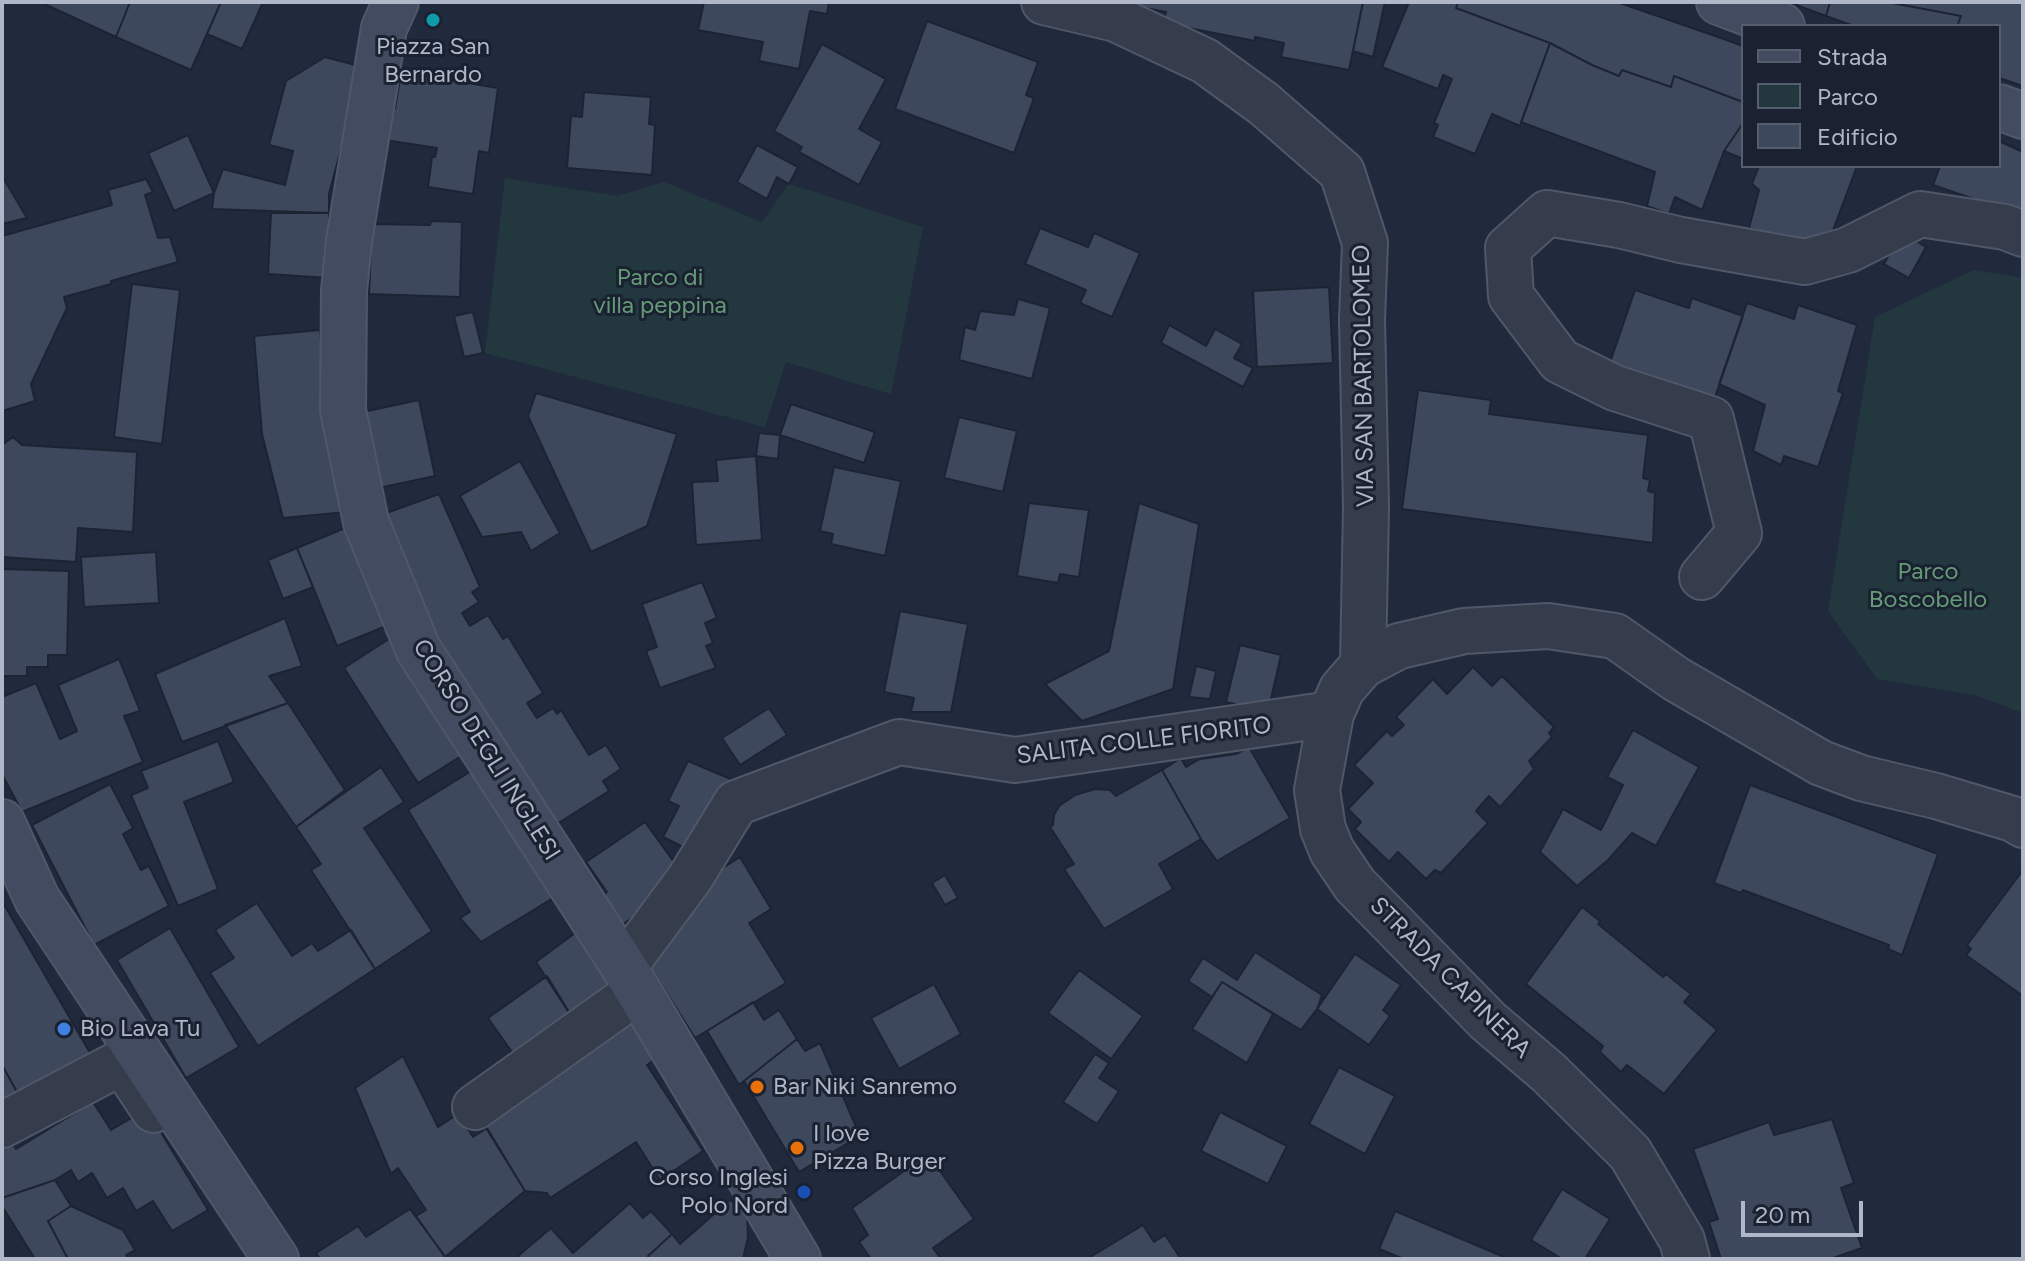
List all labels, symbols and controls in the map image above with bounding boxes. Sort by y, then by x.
marker: Piazza San Bernardo [424,11,442,29]
legend [1741,24,2001,168]
place label: Piazza San Bernardo [376,33,490,89]
text: Strada [1817,42,1887,71]
text: Parco [1817,82,1878,111]
text: Edificio [1817,122,1898,151]
street label: VIA SAN BARTOLOMEO [1347,245,1381,507]
park label: Parco di villa peppina [593,264,727,320]
park label: Parco Boscobello [1869,558,1987,614]
street label: CORSO DEGLI INGLESI [406,634,566,866]
street label: SALITA COLLE FIORITO [1015,711,1273,771]
street label: STRADA CAPINERA [1363,891,1537,1065]
place label: Bio Lava Tu [80,1015,201,1043]
marker: Bio Lava Tu [55,1020,73,1038]
place label: Bar Niki Sanremo [773,1073,957,1101]
marker: Bar Niki Sanremo [748,1078,766,1096]
place label: I love Pizza Burger [813,1120,946,1176]
marker: I love Pizza Burger [788,1139,806,1157]
place label: Corso Inglesi Polo Nord [649,1164,788,1220]
marker: Corso Inglesi Polo Nord [795,1183,813,1201]
scale bar [1745,1185,1867,1235]
text: 20 m [1755,1200,1810,1229]

